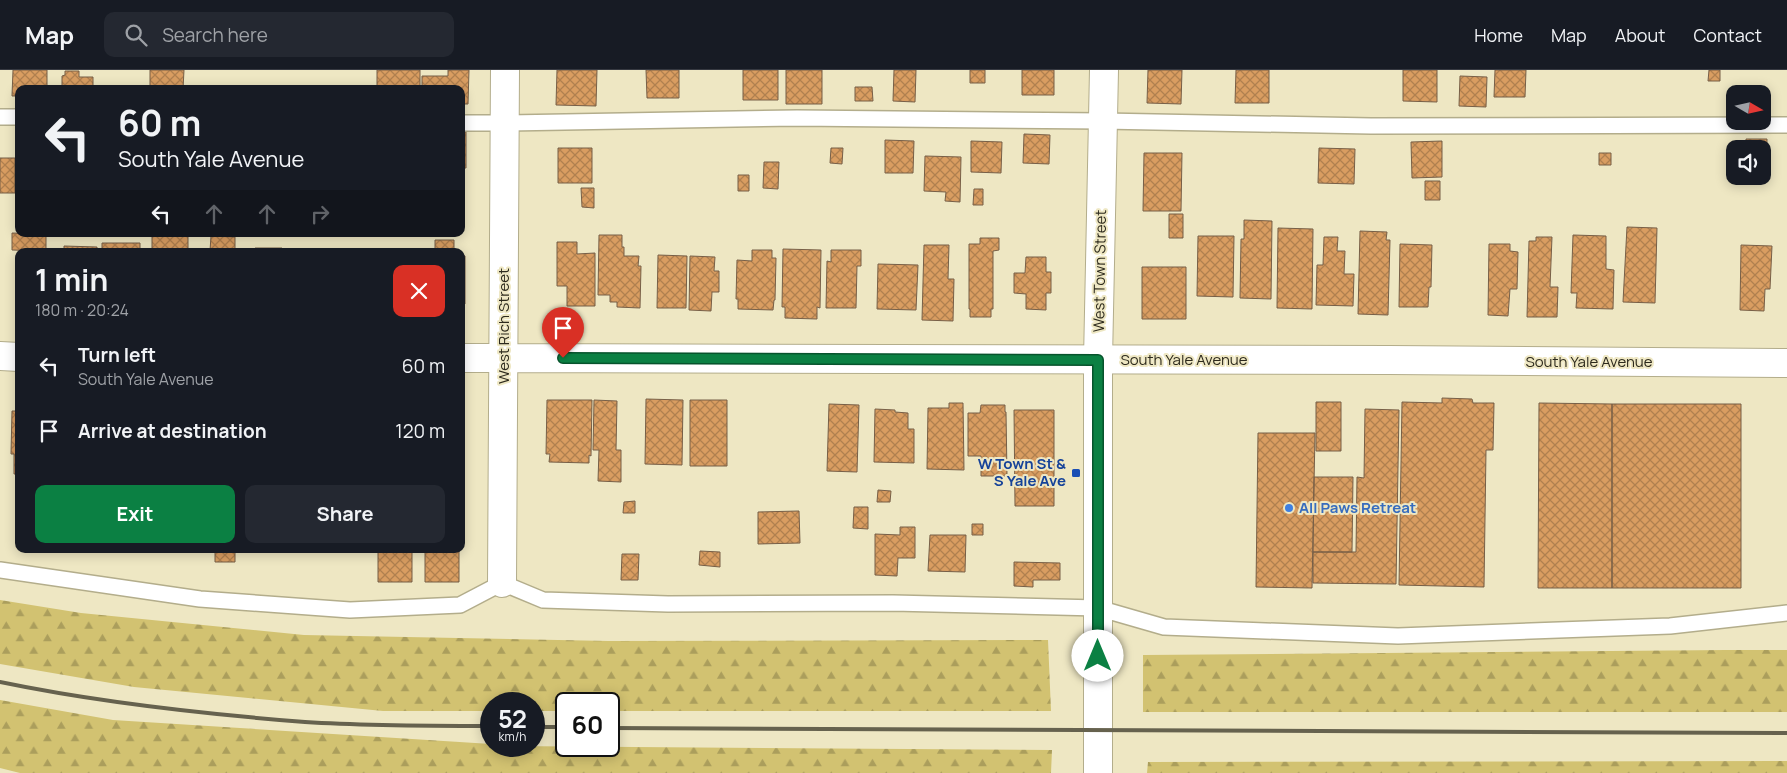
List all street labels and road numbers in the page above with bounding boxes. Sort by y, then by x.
street label: West Town Street [1088,210,1111,332]
street label: West Rich Street [493,268,514,384]
street label: South Yale Avenue [1120,349,1248,370]
street label: South Yale Avenue [1525,351,1653,372]

